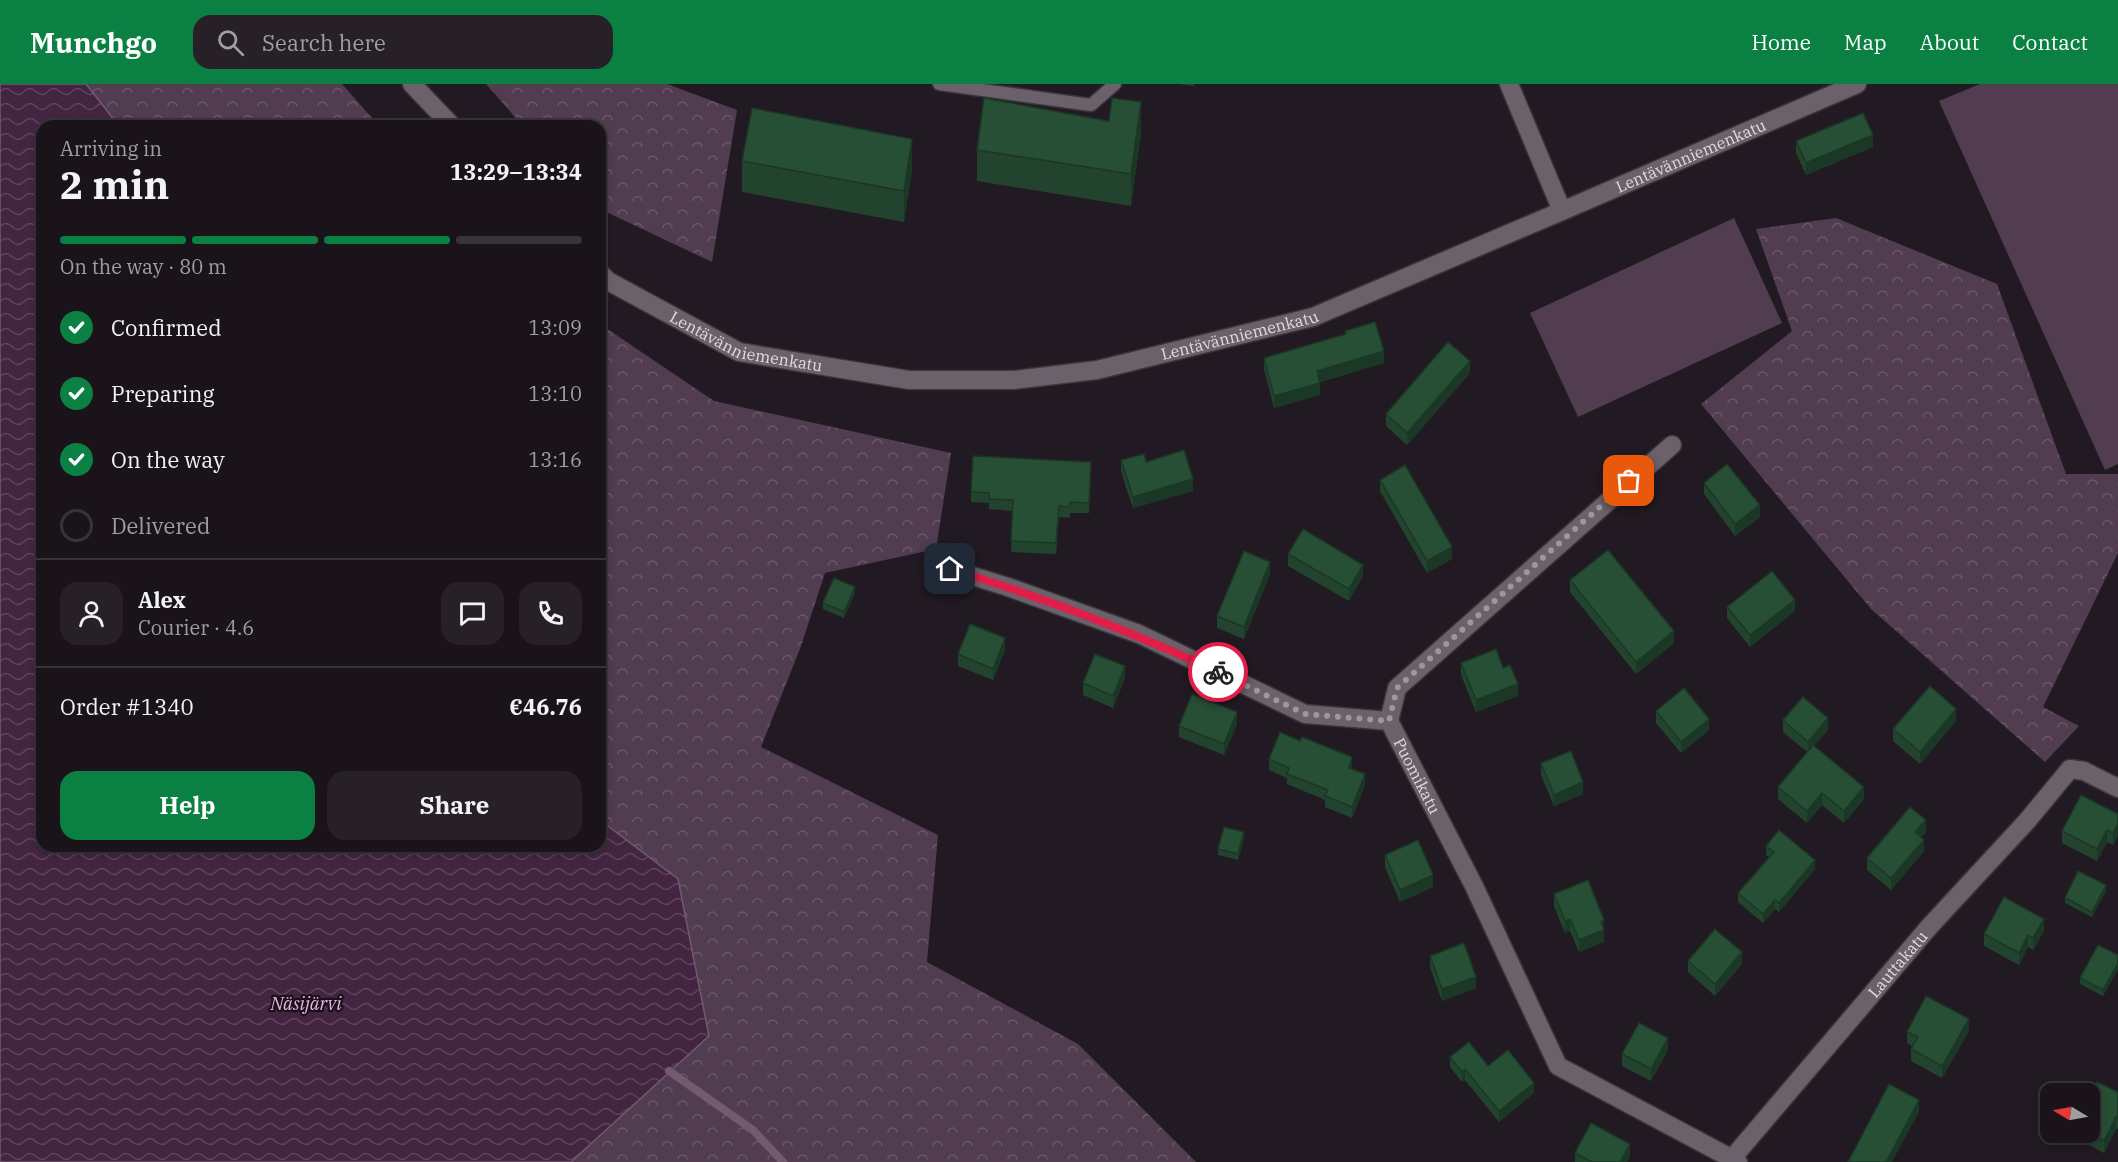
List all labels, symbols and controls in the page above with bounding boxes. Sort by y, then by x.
search box [193,15,613,69]
text: Munchgo [30,24,157,61]
icon: search [214,26,247,59]
text: Search here [262,28,386,57]
text: Home [1751,28,1811,56]
text: Map [1844,28,1887,56]
text: About [1920,28,1979,56]
text: Contact [2012,28,2088,56]
street label: Lentävänniemenkatu [1613,115,1769,197]
text: Arriving in [60,135,162,162]
text: 13:29–13:34 [450,157,582,186]
text: 2 min [60,159,169,210]
text: On the way · 80 m [60,253,227,280]
street label: Lentävänniemenkatu [1159,306,1322,364]
street label: Lentävänniemenkatu [667,307,824,376]
icon: check [60,311,93,344]
text: Confirmed [111,313,222,342]
text: 13:09 [528,314,582,341]
icon: check [60,377,93,410]
text: Preparing [111,379,215,408]
text: 13:10 [528,380,582,407]
icon: check [60,443,93,476]
text: On the way [111,445,225,474]
text: 13:16 [528,446,582,473]
pin [1603,455,1654,506]
icon: bag [1612,464,1645,497]
text: Delivered [111,511,210,540]
pin [924,543,975,594]
icon: home [933,552,966,585]
button: person [60,582,123,645]
button: chat [441,582,504,645]
button: phone [519,582,582,645]
text: Alex [138,585,186,614]
text: Courier · 4.6 [138,614,254,641]
courier [1188,642,1248,702]
icon: bike [1202,656,1235,689]
text: Order #1340 [60,692,194,721]
text: €46.76 [509,692,582,721]
street label: Puomikatu [1389,734,1445,817]
button: Help [60,771,315,840]
button: Share [327,771,582,840]
street label: Lauttakatu [1863,926,1932,1002]
water label: Näsijärvi [269,992,342,1015]
north arrow [2040,1083,2100,1143]
map controls [2040,1083,2100,1143]

